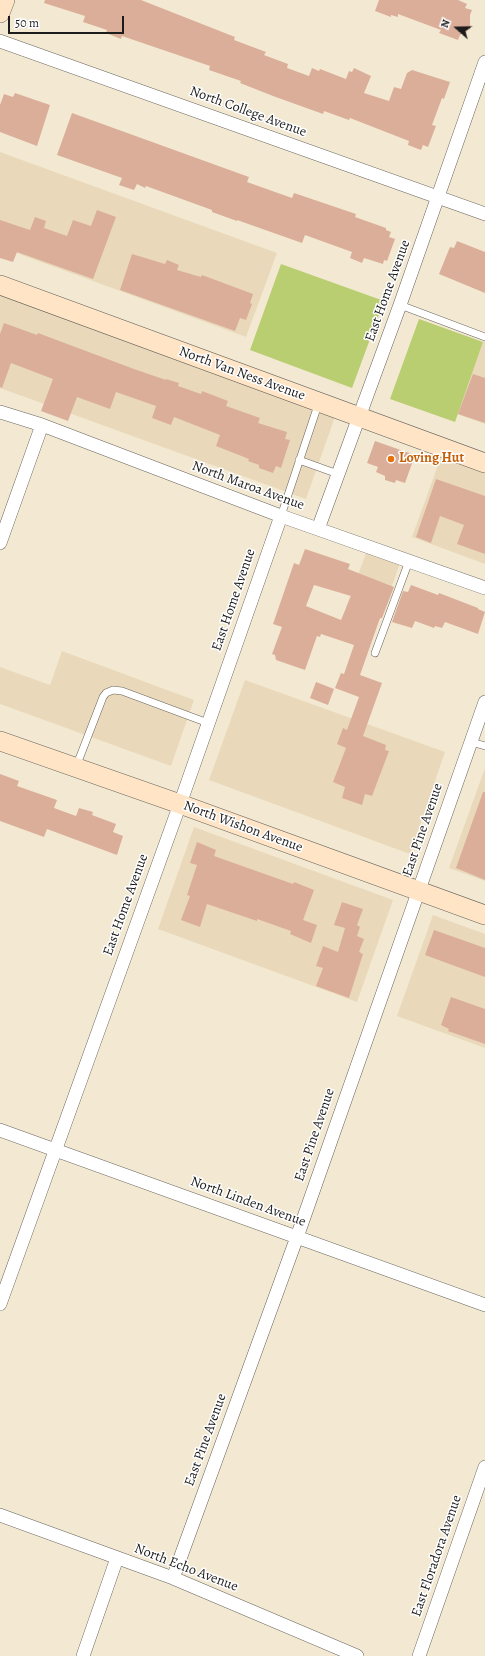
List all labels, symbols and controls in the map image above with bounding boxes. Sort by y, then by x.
scale bar [10,8,126,34]
north arrow [437,8,477,48]
text: 50 m [15,15,39,31]
text: N [437,17,454,30]
street label: North College Avenue [187,83,309,141]
street label: East Home Avenue [362,238,414,344]
street label: North Van Ness Avenue [177,343,307,405]
place label: Loving Hut [399,451,464,467]
marker: Loving Hut [386,454,396,464]
street label: North Maroa Avenue [189,458,307,514]
street label: East Home Avenue [209,547,259,653]
street label: East Pine Avenue [399,781,447,879]
street label: North Wishon Avenue [181,798,305,856]
street label: East Home Avenue [100,852,152,958]
street label: East Pine Avenue [291,1086,339,1184]
street label: North Linden Avenue [188,1173,308,1231]
street label: East Pine Avenue [181,1391,231,1489]
street label: East Floradora Avenue [408,1493,466,1619]
street label: North Echo Avenue [132,1540,240,1596]

